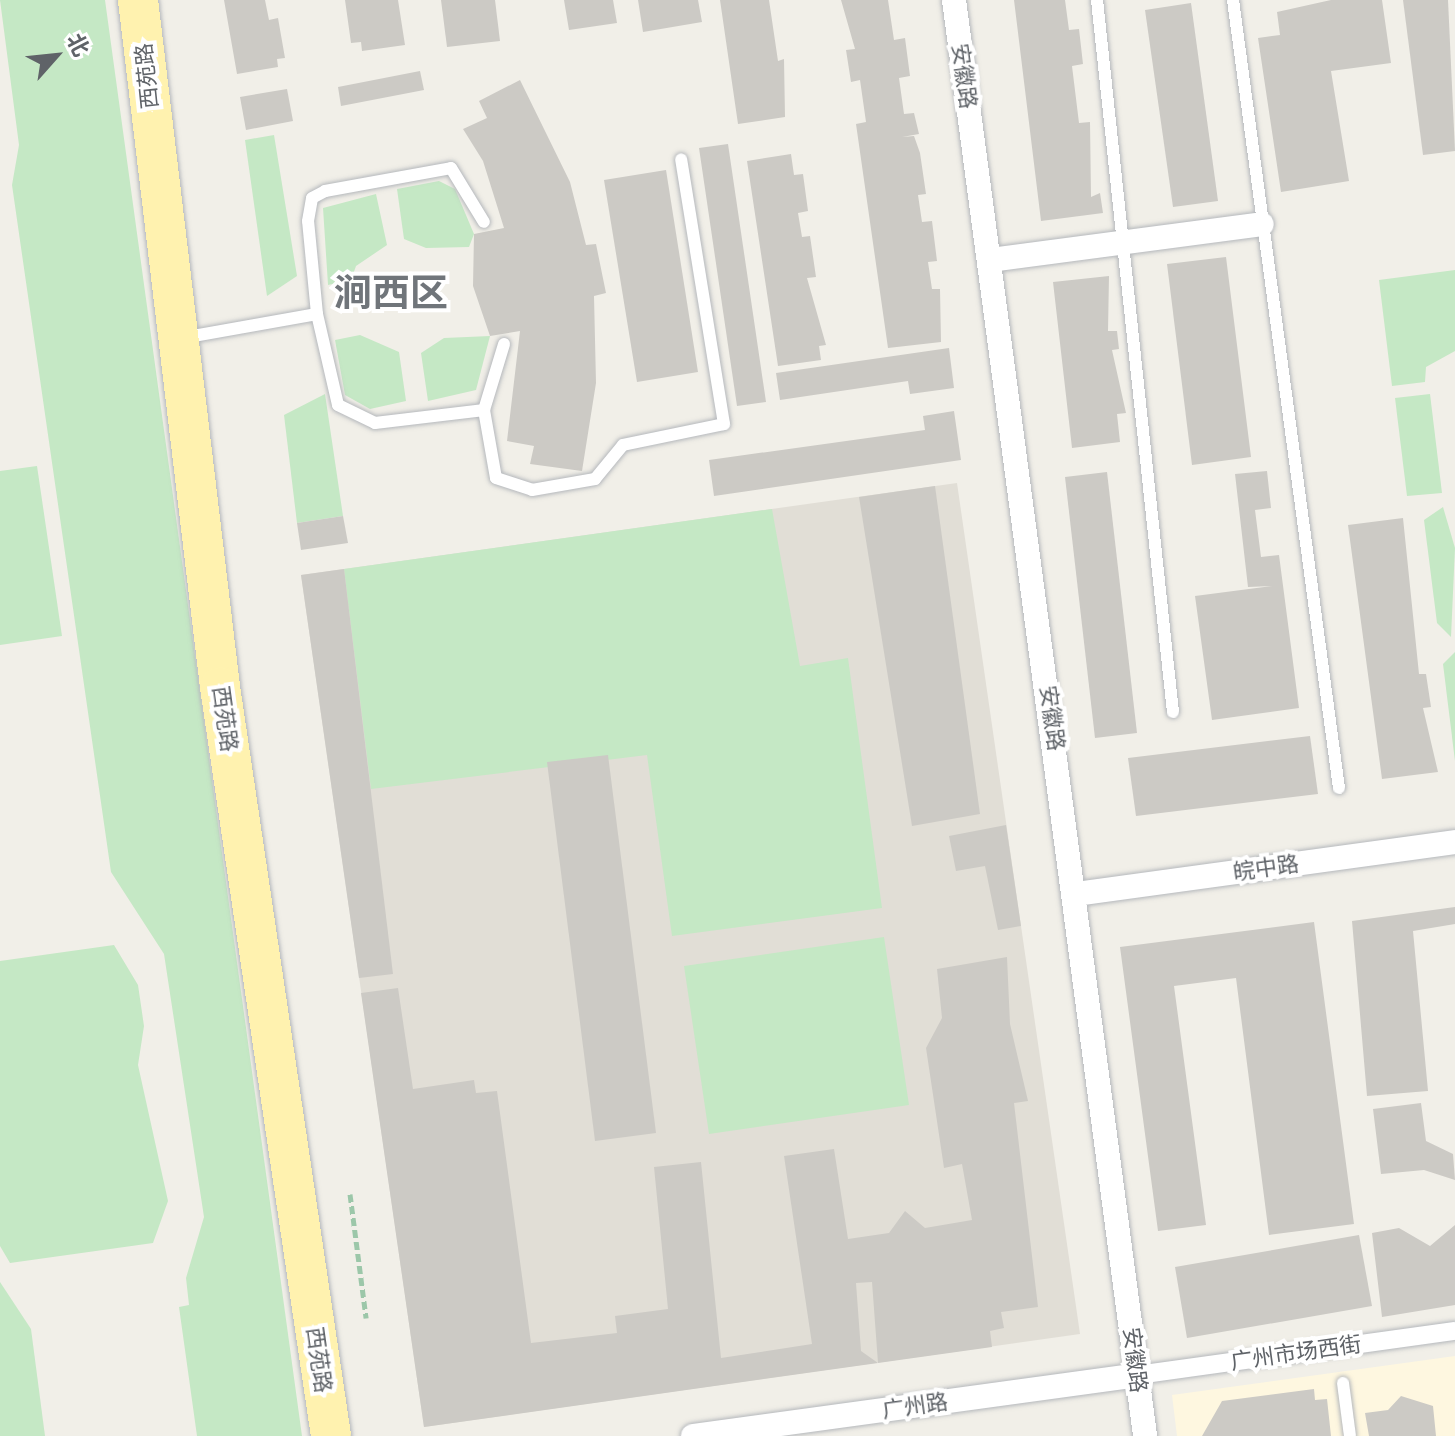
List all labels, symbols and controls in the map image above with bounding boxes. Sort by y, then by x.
north arrow [16,16,96,96]
text: 北 [61,29,95,61]
street label: 安徽路 [946,41,982,111]
street label: 西苑路 [130,42,164,110]
district label: 涧西区 [334,270,448,316]
street label: 安徽路 [1034,683,1070,753]
street label: 西苑路 [207,684,243,754]
street label: 皖中路 [1231,850,1301,886]
street label: 西苑路 [301,1325,337,1395]
street label: 安徽路 [1118,1326,1152,1394]
street label: 广州市场西街 [1229,1331,1363,1375]
street label: 广州路 [880,1388,950,1424]

